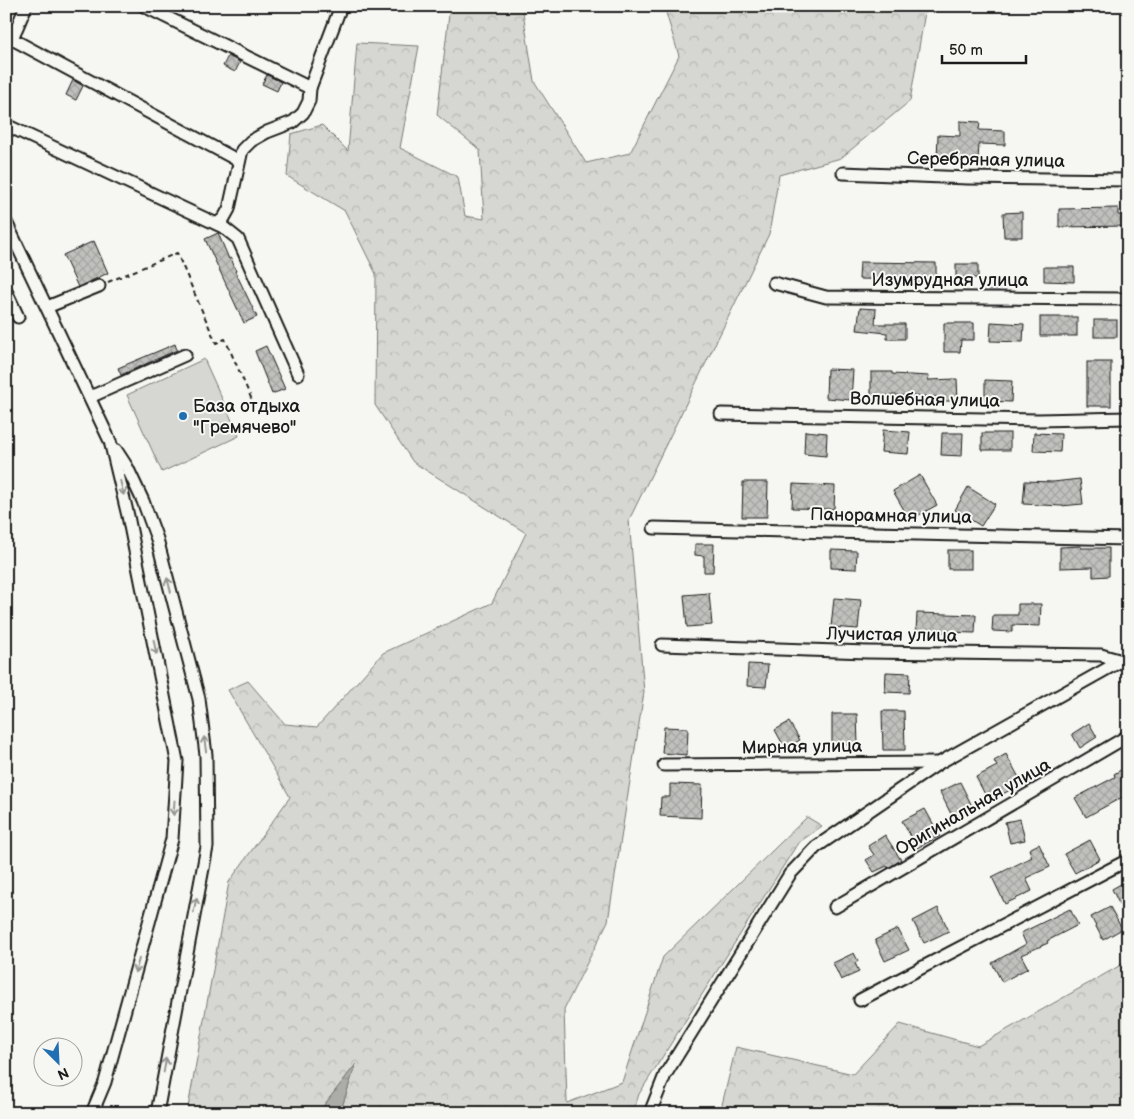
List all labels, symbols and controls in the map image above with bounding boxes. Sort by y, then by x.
scale bar [942,32,1025,64]
text: 50 m [949,41,983,60]
street label: Серебряная улица [907,148,1065,172]
street label: Изумрудная улица [871,270,1029,291]
street label: Волшебная улица [850,388,1001,412]
place label: База отдыха "Гремячево" [193,396,301,438]
marker: База отдыха "Гремячево" [177,410,189,422]
one-way arrow [118,480,127,496]
street label: Панорамная улица [810,504,972,528]
one-way arrow [164,578,174,594]
street label: Лучистая улица [825,623,958,647]
one-way arrow [151,639,160,655]
street label: Мирная улица [741,735,863,759]
one-way arrow [200,736,210,752]
street label: Оригинальная улица [892,754,1055,860]
one-way arrow [169,800,178,816]
one-way arrow [191,897,201,913]
one-way arrow [132,957,142,973]
north arrow [32,1036,82,1086]
one-way arrow [161,1057,171,1073]
text: N [55,1064,71,1083]

